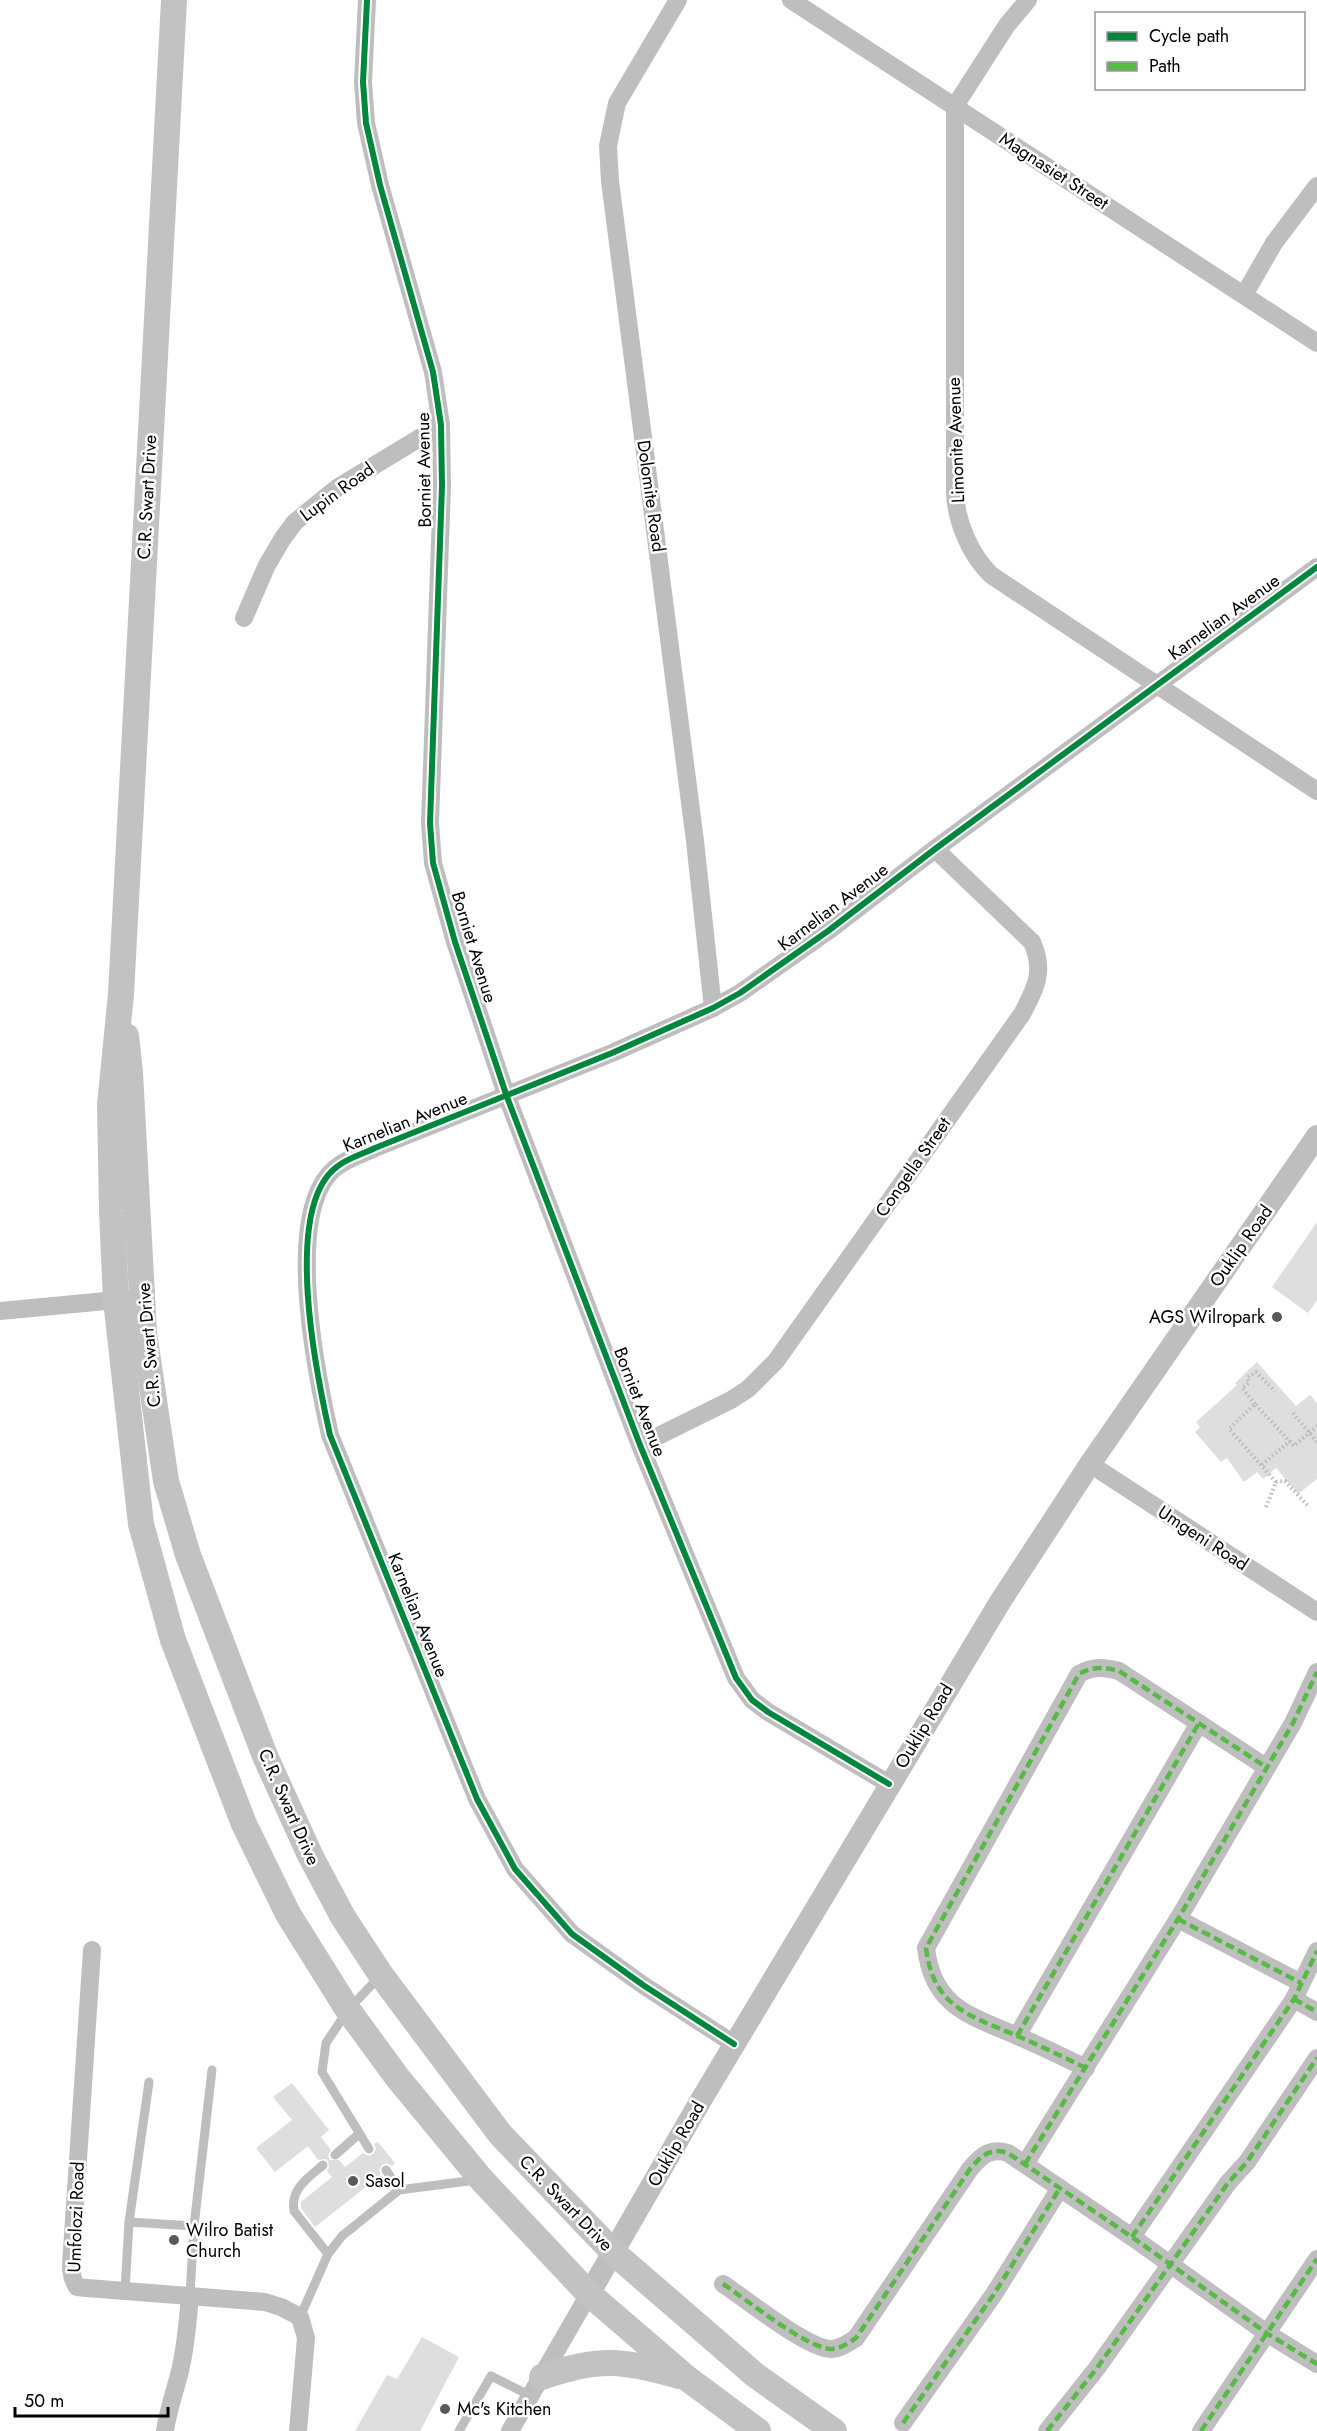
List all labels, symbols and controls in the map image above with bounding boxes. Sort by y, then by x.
legend [1095,12,1305,90]
text: Cycle path [1149,23,1229,49]
text: Path [1149,53,1181,79]
street label: Magnasiet Street [994,126,1114,216]
street label: Limonite Avenue [941,377,971,503]
street label: Borniet Avenue [410,412,438,528]
street label: C.R. Swart Drive [131,434,163,560]
street label: Dolomite Road [630,438,672,554]
street label: Lupin Road [295,456,379,528]
street label: Karnelian Avenue [1163,568,1285,666]
street label: Karnelian Avenue [772,857,894,957]
street label: Borniet Avenue [445,888,503,1006]
street label: Karnelian Avenue [339,1085,471,1159]
street label: Congella Street [869,1111,957,1222]
street label: Ouklip Road [1203,1200,1279,1292]
street label: C.R. Swart Drive [131,1282,167,1408]
place label: AGS Wilropark [1149,1304,1265,1330]
marker: AGS Wilropark [1270,1310,1284,1324]
street label: Borniet Avenue [607,1344,673,1460]
street label: Umgeni Road [1153,1499,1253,1577]
street label: Karnelian Avenue [381,1549,455,1681]
street label: Ouklip Road [888,1679,960,1773]
street label: C.R. Swart Drive [252,1745,326,1869]
street label: Ouklip Road [641,2096,711,2192]
street label: C.R. Swart Drive [513,2149,619,2257]
street label: Umfolozi Road [61,2161,91,2273]
place label: Sasol [365,2168,405,2194]
marker: Sasol [346,2174,360,2188]
place label: Wilro Batist Church [186,2217,274,2264]
marker: Wilro Batist Church [167,2233,181,2247]
scale bar [15,2380,168,2418]
text: 50 m [24,2388,64,2414]
place label: Mc's Kitchen [457,2396,552,2422]
marker: Mc's Kitchen [438,2402,452,2416]

